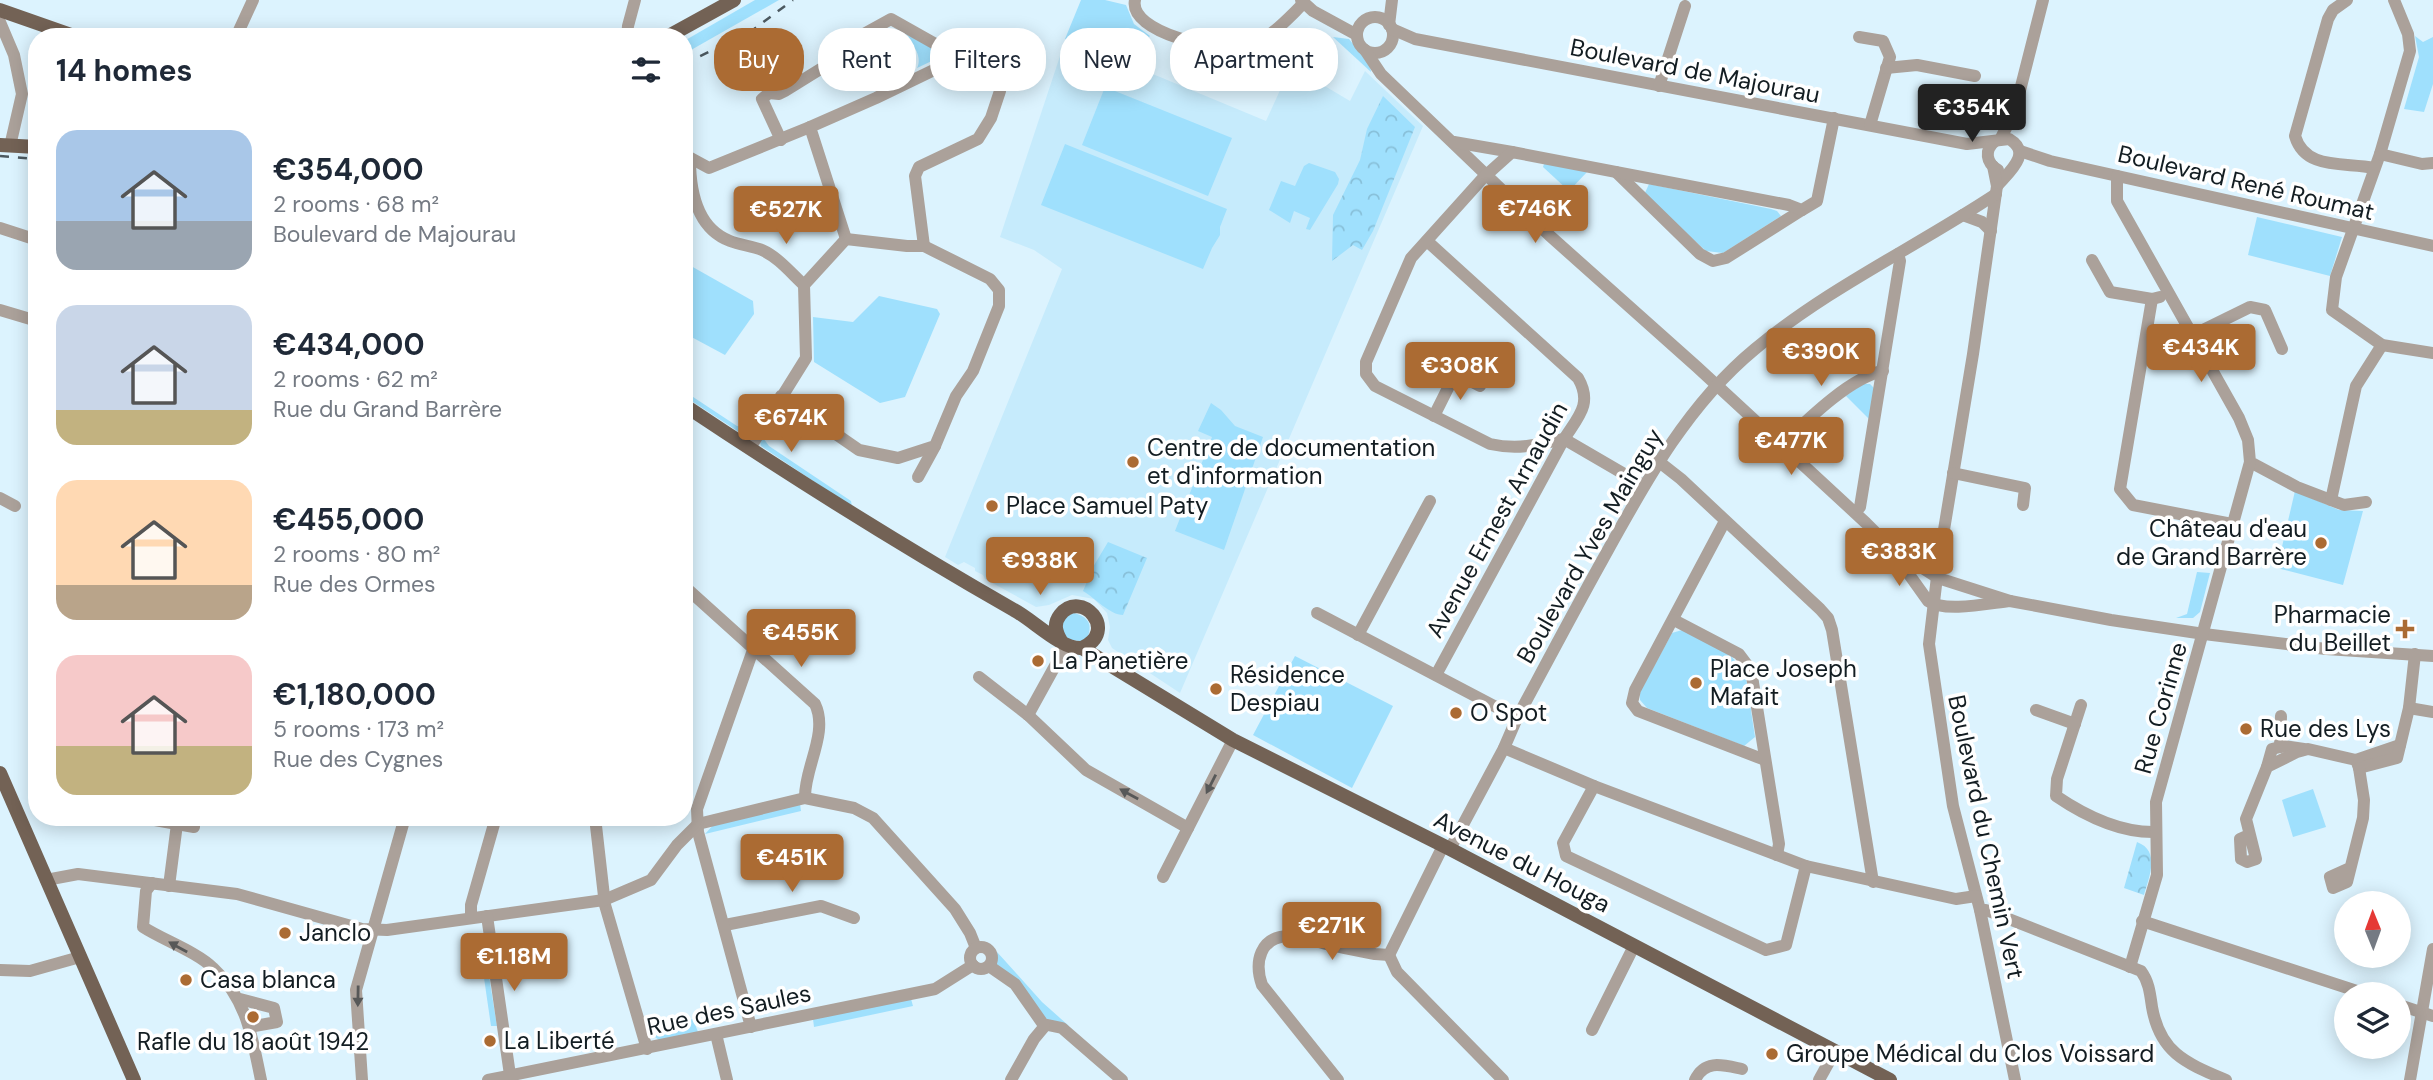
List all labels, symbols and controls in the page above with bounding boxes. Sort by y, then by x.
chip: Buy [714,28,804,91]
chip: Rent [818,28,916,91]
chip: Filters [930,28,1046,91]
chip: New [1060,28,1156,91]
chip: Apartment [1170,28,1338,91]
street label: Boulevard de Majourau [1568,31,1823,110]
text: 14 homes [56,51,193,90]
icon: filters [627,51,665,89]
pin: €354K [1923,85,2021,144]
text: €354K [1934,92,2010,122]
street label: Boulevard René Roumat [2115,138,2377,227]
text: €354,000 [273,150,424,189]
icon: home [112,158,196,242]
pin: €746K [1486,186,1584,245]
pin: €527K [737,187,835,246]
text: 2 rooms · 68 m² [273,189,439,219]
text: €746K [1498,193,1572,223]
text: €527K [750,194,822,224]
text: Boulevard de Majourau [273,219,516,249]
pin: €434K [2152,324,2250,384]
text: €434,000 [273,325,425,364]
pin: €390K [1772,328,1870,388]
text: €434K [2163,332,2239,362]
icon: home [112,333,196,417]
text: €390K [1782,336,1860,366]
pin: €308K [1411,342,1509,402]
text: €308K [1421,350,1499,380]
text: 2 rooms · 62 m² [273,364,438,394]
text: Rue du Grand Barrère [273,394,502,424]
pin: €674K [742,394,840,454]
street label: Avenue Ernest Arnaudin [1419,396,1574,643]
text: €674K [754,402,828,432]
pin: €477K [1742,418,1840,477]
street label: Boulevard Yves Mainguy [1510,423,1670,669]
text: €477K [1755,425,1827,455]
place label: Centre de documentation et d'information [1147,432,1435,491]
marker: Centre de documentation et d'information [1125,454,1141,470]
place label: Place Samuel Paty [1006,490,1208,521]
marker: Place Samuel Paty [984,498,1000,514]
text: €455,000 [273,500,424,539]
icon: home [112,508,196,592]
place label: Château d'eau de Grand Barrère [2116,513,2307,572]
pin: €383K [1850,528,1948,588]
marker: Château d'eau de Grand Barrère [2313,535,2329,551]
text: €383K [1861,536,1937,566]
pin: €938K [991,538,1089,597]
text: 2 rooms · 80 m² [273,539,440,569]
text: €938K [1002,545,1078,575]
text: Rue des Ormes [273,569,436,599]
place label: Pharmacie du Beillet [2274,599,2391,658]
pin: €455K [752,610,850,669]
text: €455K [763,617,839,647]
marker: Pharmacie du Beillet [2397,621,2413,637]
street label: Rue Corinne [2127,639,2194,777]
place label: La Panetière [1052,645,1188,676]
marker: La Panetière [1030,653,1046,669]
place label: Place Joseph Mafait [1710,653,1857,712]
place label: Résidence Despiau [1230,659,1345,718]
text: €1,180,000 [273,675,436,714]
marker: Place Joseph Mafait [1688,675,1704,691]
marker: Résidence Despiau [1208,681,1224,697]
icon: home [112,683,196,767]
street label: Boulevard du Chemin Vert [1941,692,2032,982]
place label: O Spot [1470,697,1547,728]
marker: O Spot [1448,705,1464,721]
place label: Rue des Lys [2260,713,2391,744]
text: 5 rooms · 173 m² [273,714,444,744]
marker: Rue des Lys [2238,721,2254,737]
text: Rue des Cygnes [273,744,443,774]
one-way arrow [1205,774,1216,794]
one-way arrow [1119,788,1138,800]
street label: Avenue du Houga [1429,804,1616,919]
pin: €451K [743,834,841,894]
text: €451K [757,842,827,872]
north arrow [2334,891,2412,968]
map controls [2334,891,2411,1059]
pin: €271K [1283,902,1381,962]
text: €271K [1298,910,1366,940]
place label: Janclo [299,917,371,948]
marker: Janclo [277,925,293,941]
pin: €1.18M [457,934,571,993]
one-way arrow [168,941,187,953]
text: €1.18M [477,941,551,971]
place label: Casa blanca [200,964,336,995]
marker: Casa blanca [178,972,194,988]
street label: Rue des Saules [644,977,814,1042]
button: layers [2334,982,2411,1059]
one-way arrow [352,985,363,1007]
marker: Rafle du 18 août 1942 [245,1009,261,1025]
place label: La Liberté [504,1025,615,1056]
place label: Rafle du 18 août 1942 [137,1026,369,1057]
marker: La Liberté [482,1033,498,1049]
place label: Groupe Médical du Clos Voissard [1786,1038,2154,1069]
marker: Groupe Médical du Clos Voissard [1764,1046,1780,1062]

